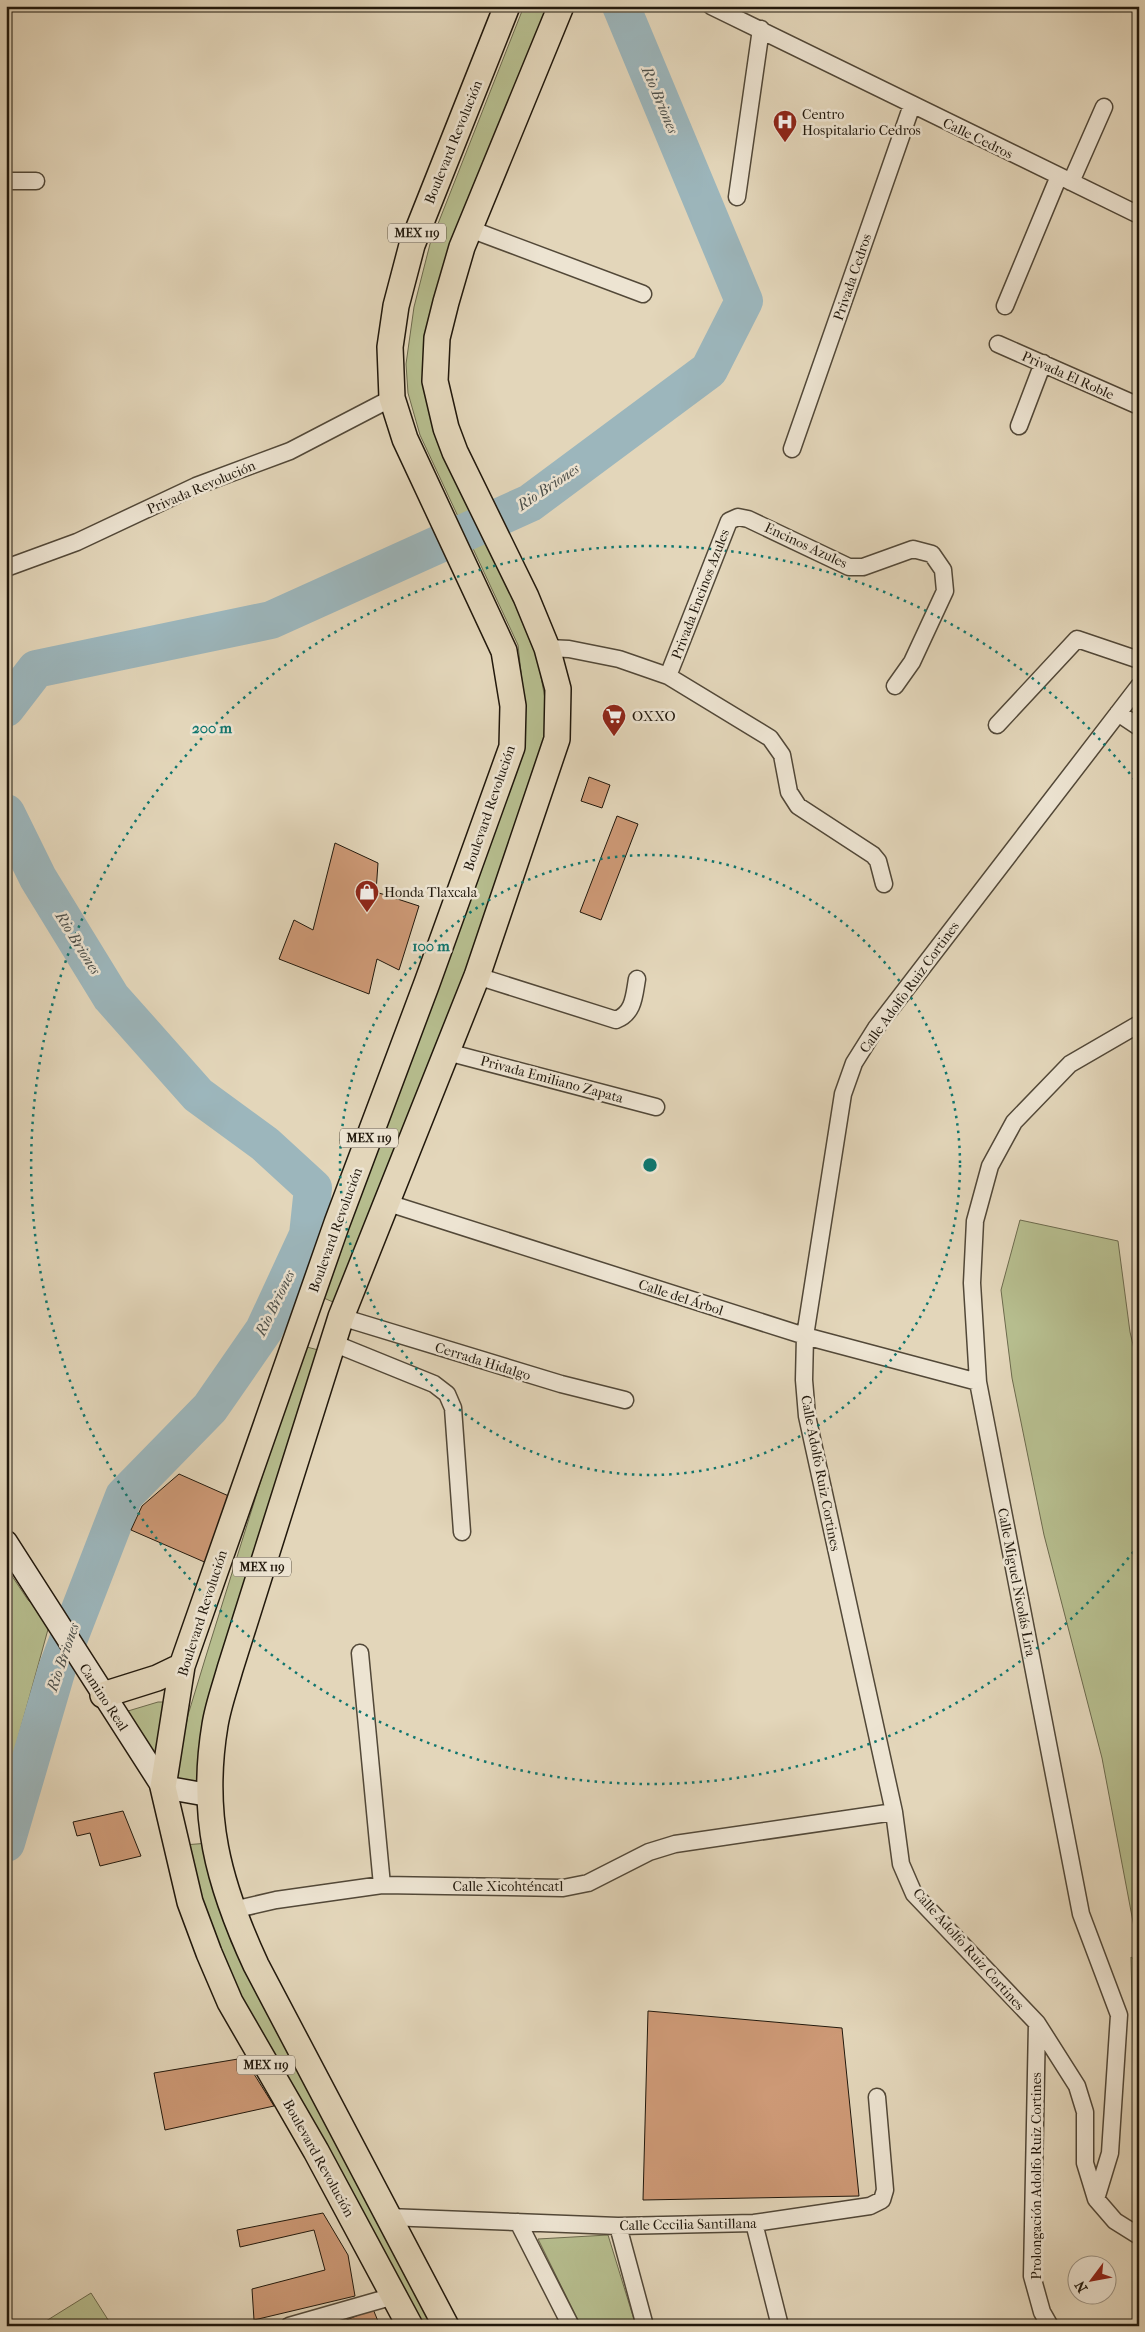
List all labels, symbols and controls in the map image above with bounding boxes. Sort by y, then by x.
water label: Rio Briones [637,63,682,137]
street label: Boulevard Revolución [421,78,486,206]
place label: Centro Hospitalario Cedros [802,106,921,139]
hospital icon: Centro Hospitalario Cedros [772,109,798,143]
street label: Calle Cedros [940,114,1015,163]
road number: MEX 119 [388,224,446,242]
street label: Privada Cedros [830,231,875,323]
street label: Privada El Roble [1019,348,1117,403]
street label: Privada Revolución [144,457,258,518]
water label: Rio Briones [513,459,583,515]
street label: Encinos Azules [762,519,850,572]
street label: Privada Encinos Azules [668,527,733,662]
supermarket icon: OXXO [601,703,627,737]
place label: OXXO [632,708,676,725]
text: 200 m [192,719,232,737]
street label: Boulevard Revolución [460,743,519,873]
shop icon: Honda Tlaxcala [354,879,380,913]
place label: Honda Tlaxcala [384,884,478,901]
water label: Rio Briones [51,907,105,978]
street label: Calle Adolfo Ruiz Cortines [856,918,963,1056]
text: 100 m [412,937,450,955]
street label: Privada Emiliano Zapata [479,1052,626,1107]
road number: MEX 119 [340,1128,398,1148]
centre of rings [641,1156,659,1174]
street label: Boulevard Revolución [305,1165,366,1295]
water label: Rio Briones [251,1267,299,1340]
street label: Calle del Árbol [636,1275,726,1319]
street label: Cerrada Hidalgo [433,1339,533,1384]
street label: Calle Adolfo Ruiz Cortines [797,1394,844,1552]
street label: Calle Miguel Nicolás Lira [994,1506,1039,1658]
street label: Boulevard Revolución [174,1548,231,1678]
road number: MEX 119 [233,1558,291,1576]
water label: Rio Briones [43,1620,83,1694]
street label: Camino Real [75,1660,132,1734]
street label: Calle Xicohténcatl [453,1878,564,1895]
street label: Calle Adolfo Ruiz Cortines [909,1885,1028,2014]
road number: MEX 119 [237,2056,295,2074]
street label: Prolongación Adolfo Ruiz Cortines [1028,2072,1045,2280]
street label: Boulevard Revolución [279,2097,358,2220]
street label: Calle Cecilia Santillana [619,2215,757,2234]
north arrow [1068,2254,1118,2304]
text: N [1071,2277,1091,2296]

